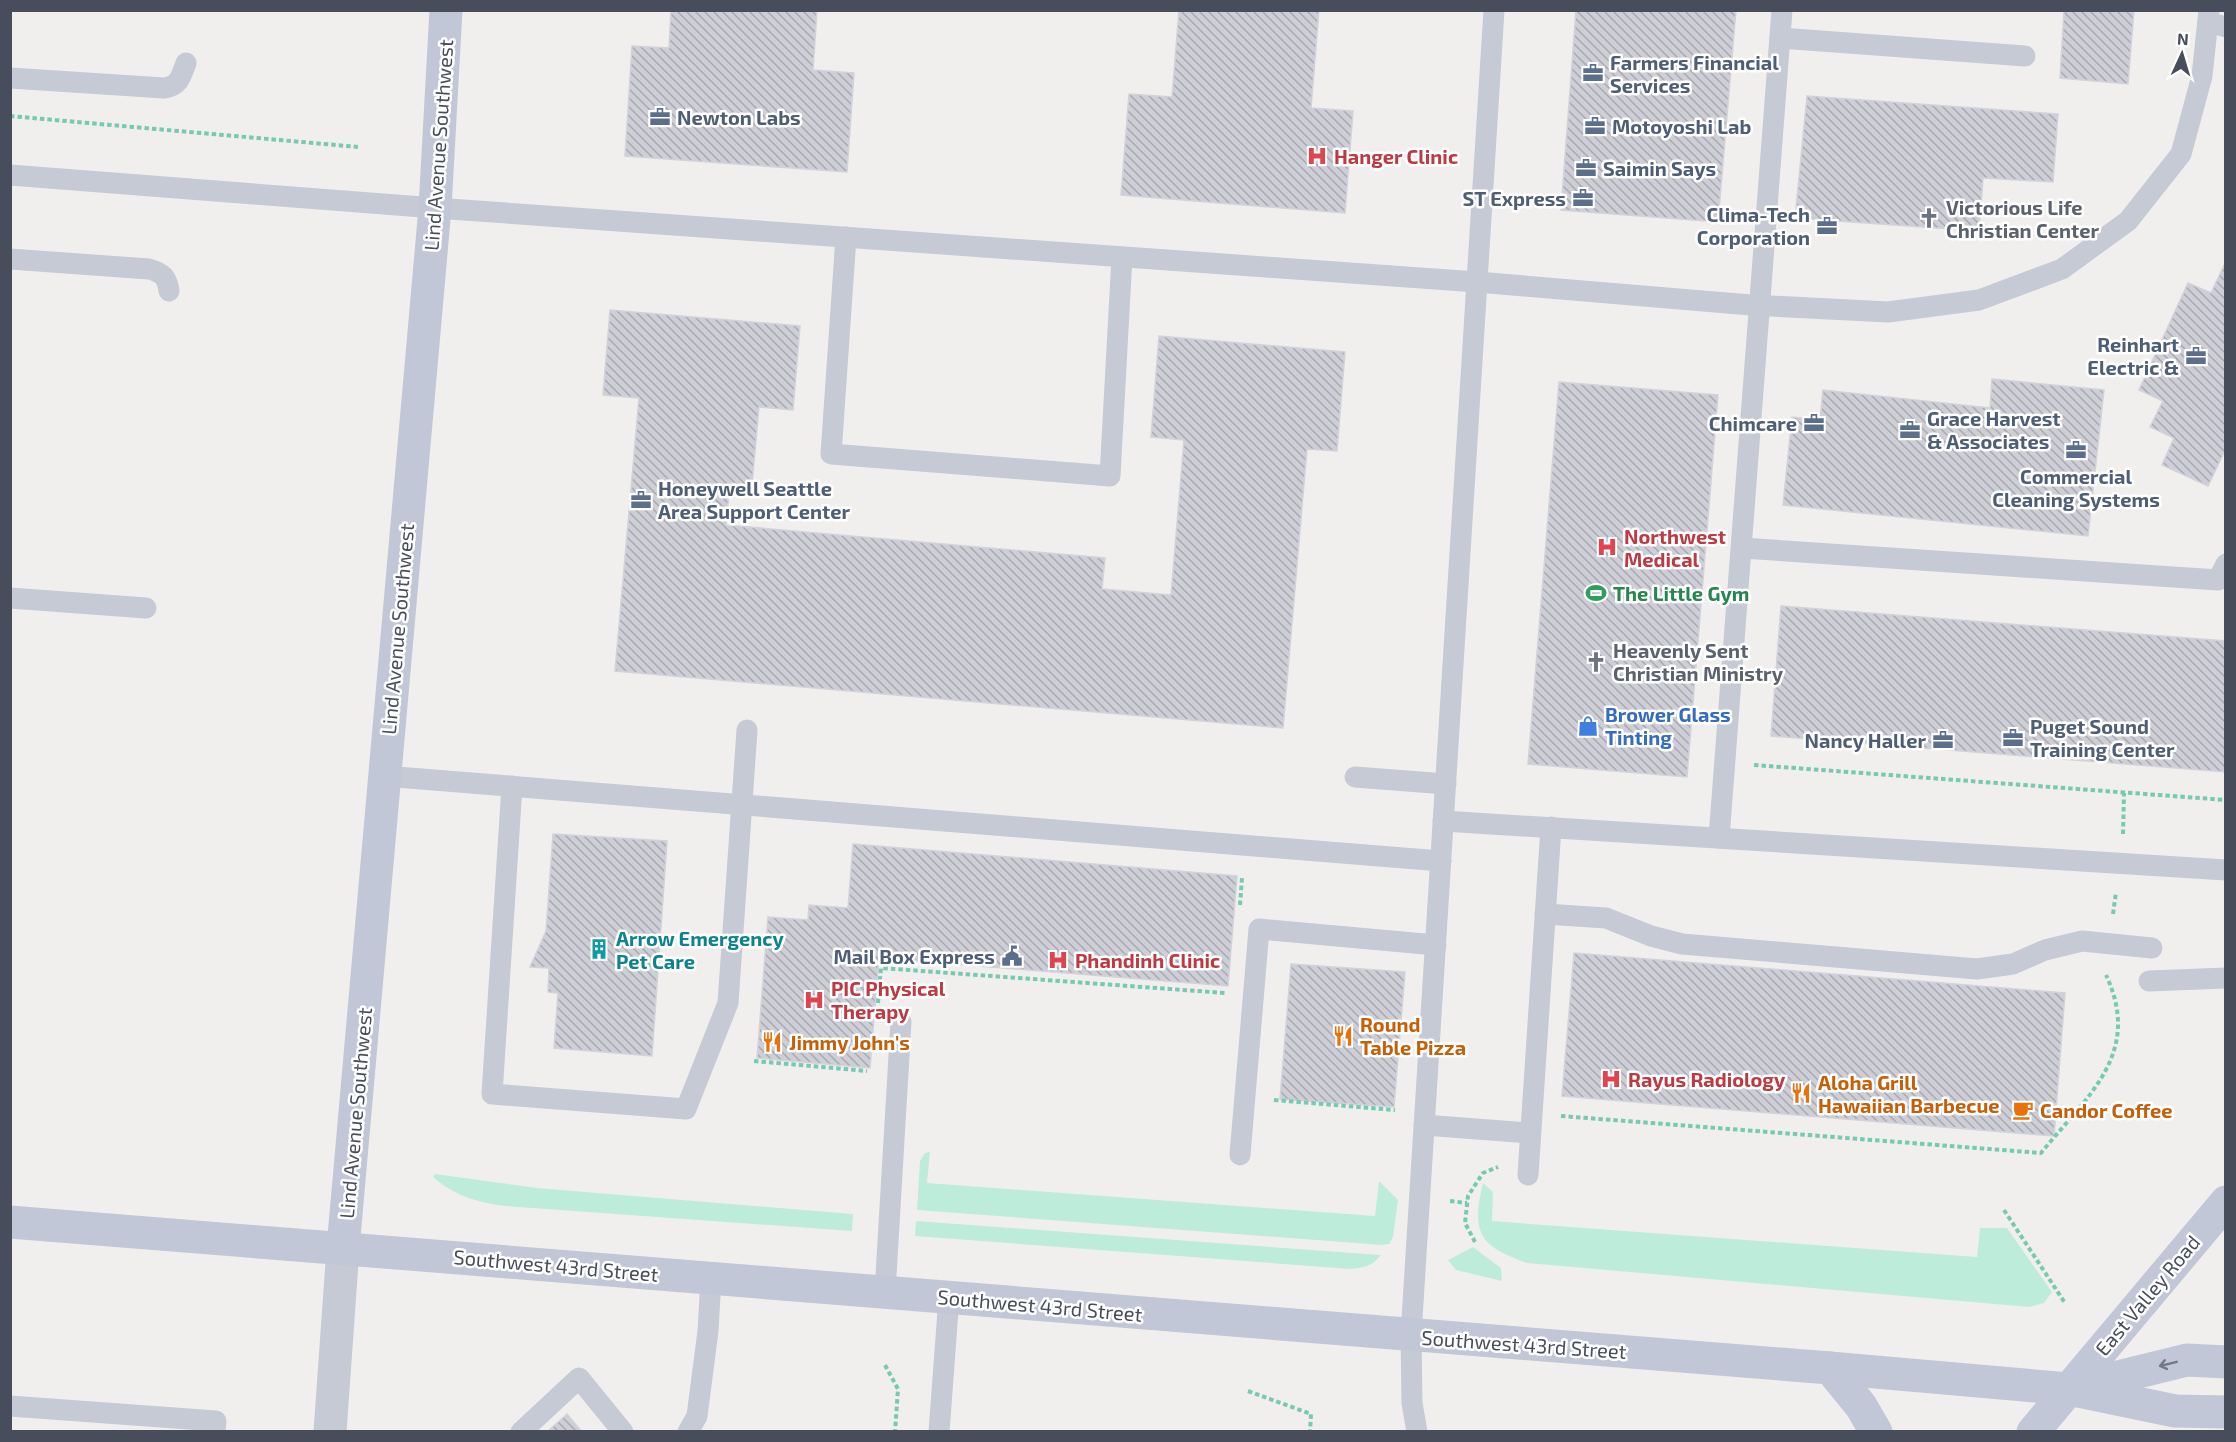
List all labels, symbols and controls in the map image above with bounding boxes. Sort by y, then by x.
north arrow [2152,24,2212,84]
text: N [2177,29,2190,48]
street label: Lind Avenue Southwest [419,38,457,252]
place label: Farmers Financial Services [1610,50,1779,97]
office icon: Farmers Financial Services [1581,61,1605,85]
office icon: Newton Labs [648,105,672,129]
place label: Newton Labs [677,105,801,129]
office icon: Motoyoshi Lab [1583,114,1607,138]
place label: Motoyoshi Lab [1612,114,1751,139]
hospital icon: Hanger Clinic [1305,144,1329,168]
place label: Hanger Clinic [1334,144,1458,168]
office icon: Saimin Says [1574,156,1598,180]
place label: Saimin Says [1603,156,1716,181]
place label: ST Express [1463,186,1566,210]
office icon: ST Express [1571,186,1595,210]
place label: Victorious Life Christian Center [1946,195,2099,242]
place label: Clima-Tech Corporation [1697,202,1810,249]
church icon: Victorious Life Christian Center [1917,206,1941,230]
office icon: Clima-Tech Corporation [1815,214,1839,238]
place label: Reinhart Electric & [2087,332,2179,379]
office icon: Reinhart Electric & [2184,344,2208,368]
place label: Grace Harvest & Associates [1927,406,2061,453]
place label: Chimcare [1709,411,1797,435]
office icon: Chimcare [1802,411,1826,435]
office icon: Grace Harvest & Associates [1898,418,1922,442]
office icon: Commercial Cleaning Systems [2064,438,2088,462]
place label: Commercial Cleaning Systems [1992,464,2160,512]
place label: Honeywell Seattle Area Support Center [658,476,850,523]
office icon: Honeywell Seattle Area Support Center [629,488,653,512]
street label: Lind Avenue Southwest [376,522,418,736]
place label: Northwest Medical [1624,524,1726,571]
hospital icon: Northwest Medical [1595,535,1619,559]
sports icon: The Little Gym [1584,581,1608,605]
place label: The Little Gym [1613,581,1749,606]
place label: Heavenly Sent Christian Ministry [1613,638,1784,686]
church icon: Heavenly Sent Christian Ministry [1584,650,1608,674]
place label: Brower Glass Tinting [1605,702,1731,749]
shop icon: Brower Glass Tinting [1576,714,1600,738]
place label: Puget Sound Training Center [2030,714,2175,761]
office icon: Puget Sound Training Center [2001,726,2025,750]
place label: Nancy Haller [1805,728,1926,753]
office icon: Nancy Haller [1931,728,1955,752]
place label: Arrow Emergency Pet Care [616,926,785,973]
building icon: Arrow Emergency Pet Care [587,937,611,961]
place label: Mail Box Express [834,944,995,968]
public building icon: Mail Box Express [1000,944,1024,968]
hospital icon: Phandinh Clinic [1046,948,1070,972]
place label: Phandinh Clinic [1075,948,1220,972]
place label: PIC Physical Therapy [831,976,946,1024]
hospital icon: PIC Physical Therapy [802,988,826,1012]
street label: Lind Avenue Southwest [334,1006,376,1220]
place label: Round Table Pizza [1360,1012,1466,1059]
restaurant icon: Round Table Pizza [1331,1024,1355,1048]
restaurant icon: Jimmy John's [760,1030,784,1054]
place label: Jimmy John's [789,1030,910,1055]
hospital icon: Rayus Radiology [1599,1067,1623,1091]
place label: Rayus Radiology [1628,1067,1786,1092]
place label: Aloha Grill Hawaiian Barbecue [1818,1070,2000,1117]
restaurant icon: Aloha Grill Hawaiian Barbecue [1789,1081,1813,1105]
cafe icon: Candor Coffee [2011,1098,2035,1122]
place label: Candor Coffee [2040,1098,2172,1122]
street label: East Valley Road [2090,1230,2204,1360]
street label: Southwest 43rd Street [453,1244,660,1286]
street label: Southwest 43rd Street [937,1284,1144,1326]
street label: Southwest 43rd Street [1421,1325,1628,1363]
one-way arrow [2158,1359,2177,1371]

